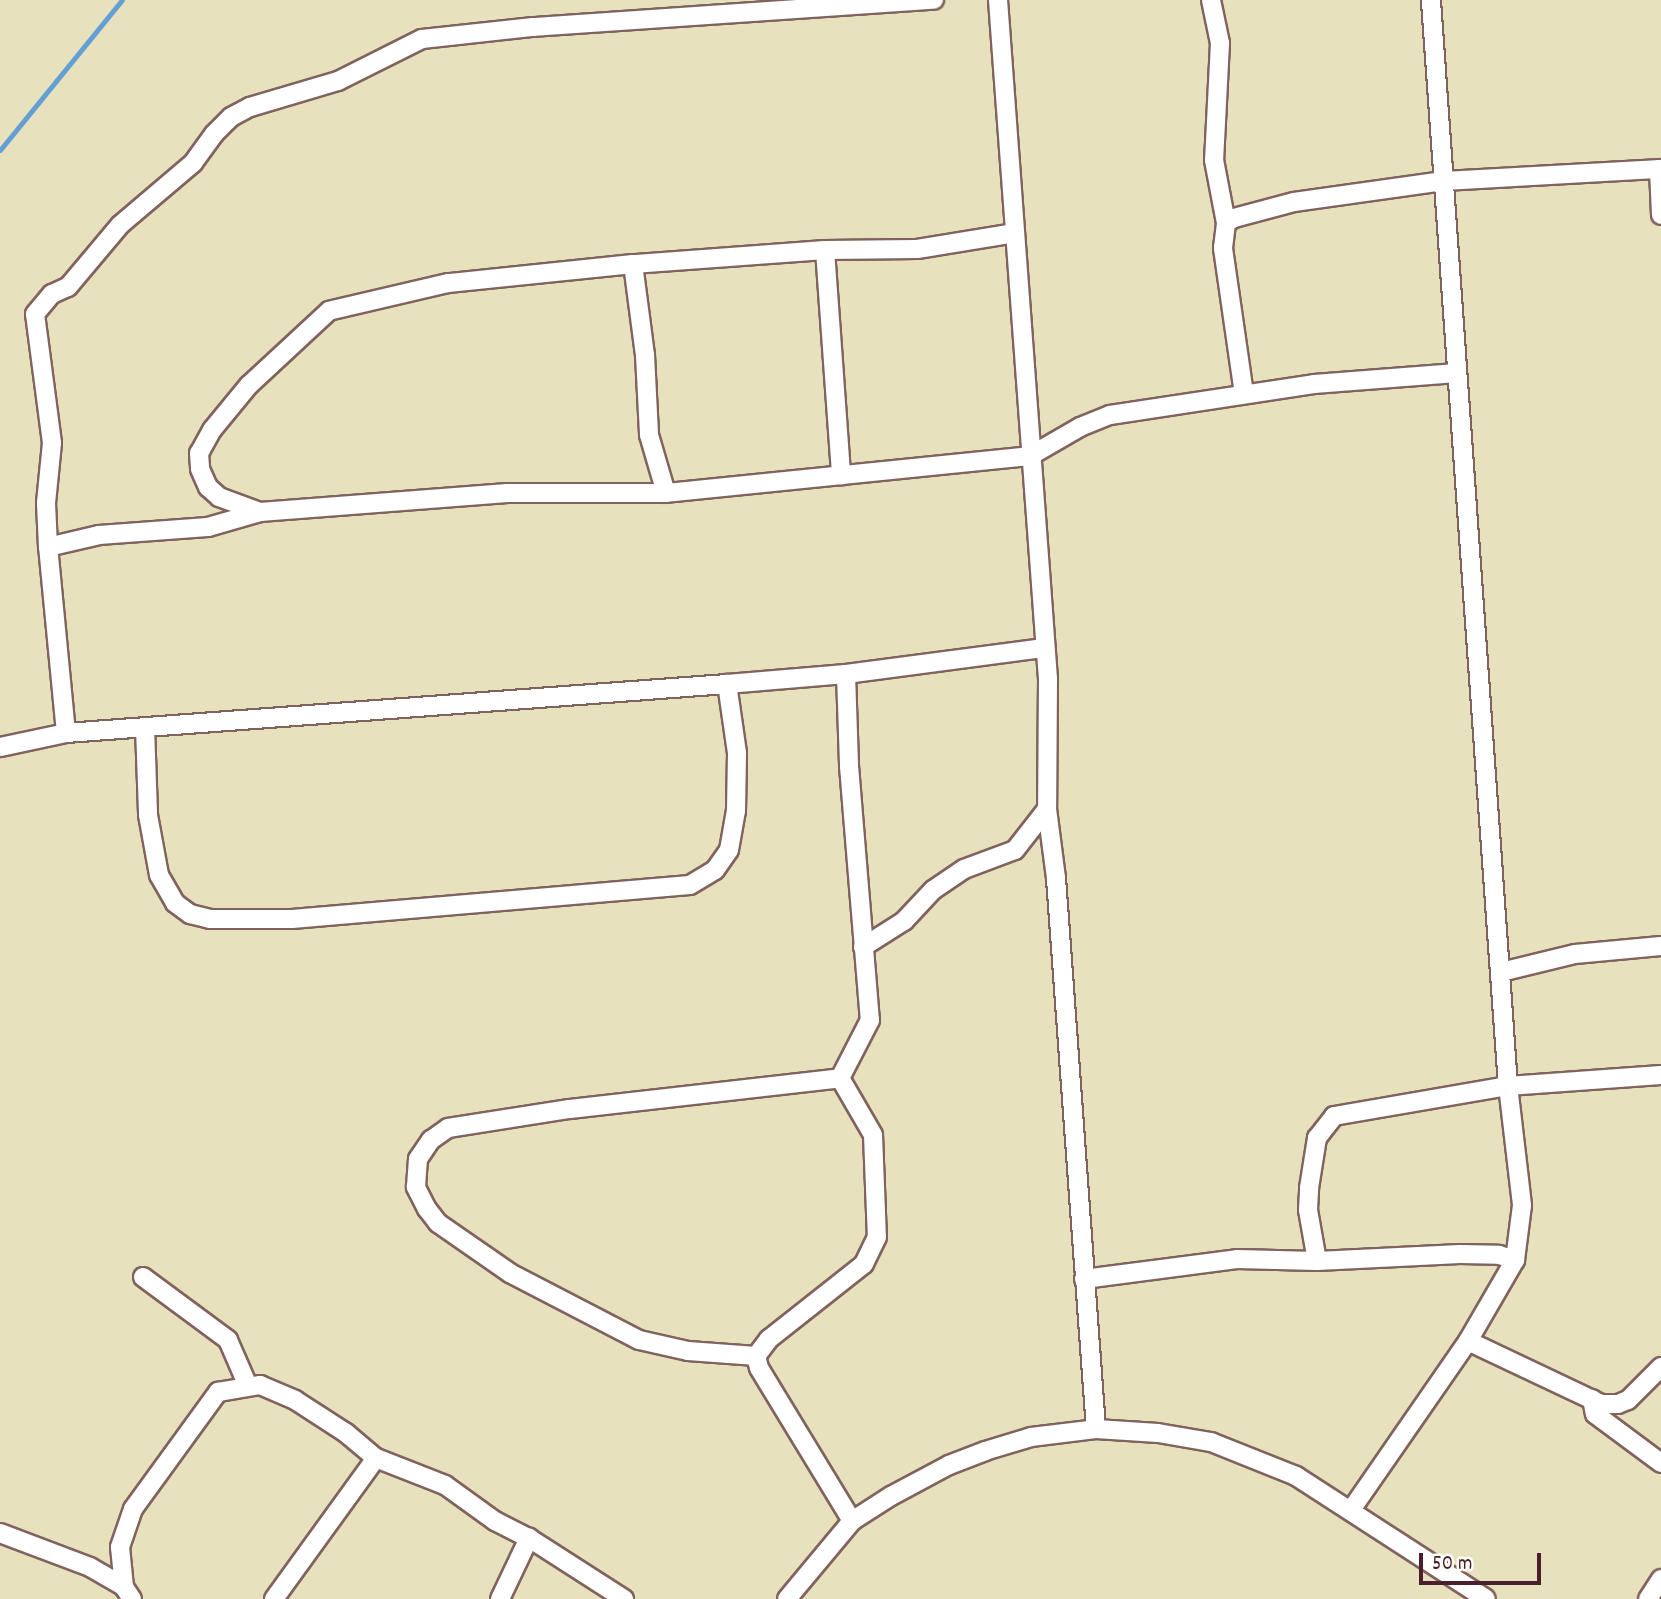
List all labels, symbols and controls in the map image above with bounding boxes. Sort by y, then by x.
scale bar [1423,1540,1546,1584]
text: 50 m [1432,1550,1472,1580]

